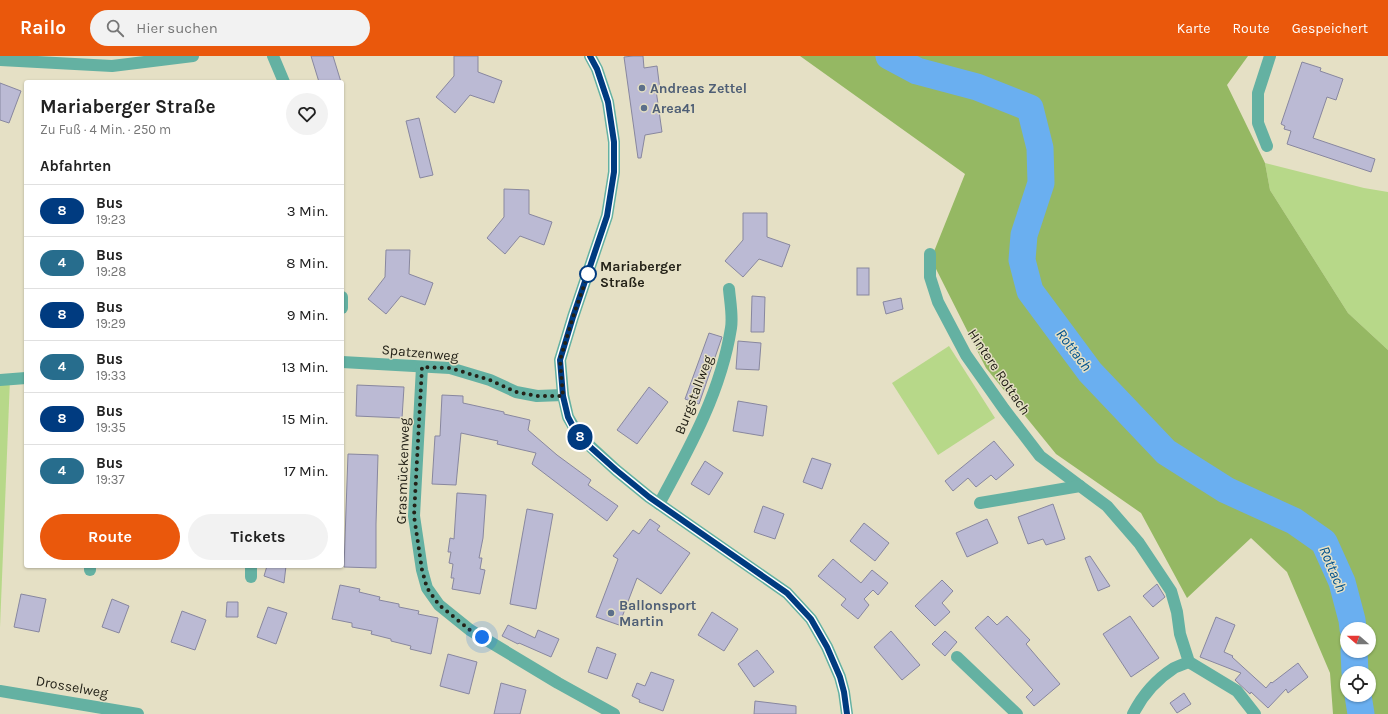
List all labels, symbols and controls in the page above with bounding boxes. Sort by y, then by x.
search box [90,10,370,46]
text: Railo [20,17,66,39]
icon: search [104,17,126,39]
text: Hier suchen [136,19,218,37]
text: Karte [1177,20,1211,37]
text: Route [1233,20,1270,37]
text: Gespeichert [1292,20,1368,37]
place label: Andreas Zettel [650,80,747,97]
marker: Andreas Zettel [637,83,647,93]
button: heart [286,93,328,135]
text: Mariaberger Straße [40,96,216,118]
place label: Area41 [652,100,695,117]
marker: Area41 [639,103,649,113]
text: Zu Fuß · 4 Min. · 250 m [40,122,171,137]
text: Abfahrten [40,157,111,175]
text: Bus [96,194,123,212]
text: 8 [57,202,67,219]
text: 3 Min. [287,202,328,220]
text: 19:23 [96,212,126,227]
text: Bus [96,246,123,264]
text: 4 [58,254,66,271]
text: 8 Min. [286,254,328,272]
place label: Mariaberger Straße [600,258,682,291]
text: 19:28 [96,264,126,279]
marker: Mariaberger Straße [579,265,597,283]
text: Bus [96,298,123,316]
text: 8 [57,306,67,323]
text: 9 Min. [287,306,328,324]
text: 19:29 [96,316,126,331]
water label: Rottach [1052,325,1096,375]
street label: Hintere Rottach [964,326,1034,418]
street label: Spatzenweg [381,341,459,365]
text: Bus [96,350,123,368]
street label: Burgstallweg [671,353,717,437]
text: 4 [58,358,66,375]
text: 13 Min. [282,358,328,376]
text: 19:33 [96,368,126,383]
text: Bus [96,402,123,420]
text: 8 [57,410,67,427]
text: 15 Min. [282,410,328,428]
street label: Grasmückenweg [393,417,413,525]
text: 19:35 [96,420,126,435]
line badge: 8 [567,424,593,450]
text: 8 [575,428,585,445]
text: Bus [96,454,123,472]
text: 4 [58,462,66,479]
text: 17 Min. [284,462,328,480]
text: 19:37 [96,472,125,487]
button: Route [40,514,180,560]
button: Tickets [188,514,328,560]
water label: Rottach [1315,543,1351,595]
place label: Ballonsport Martin [619,597,697,630]
marker: Ballonsport Martin [606,608,616,618]
north arrow [1340,622,1376,658]
map controls [1340,622,1376,702]
your location [472,627,492,647]
button: locate [1340,666,1376,702]
street label: Drosselweg [35,672,110,702]

